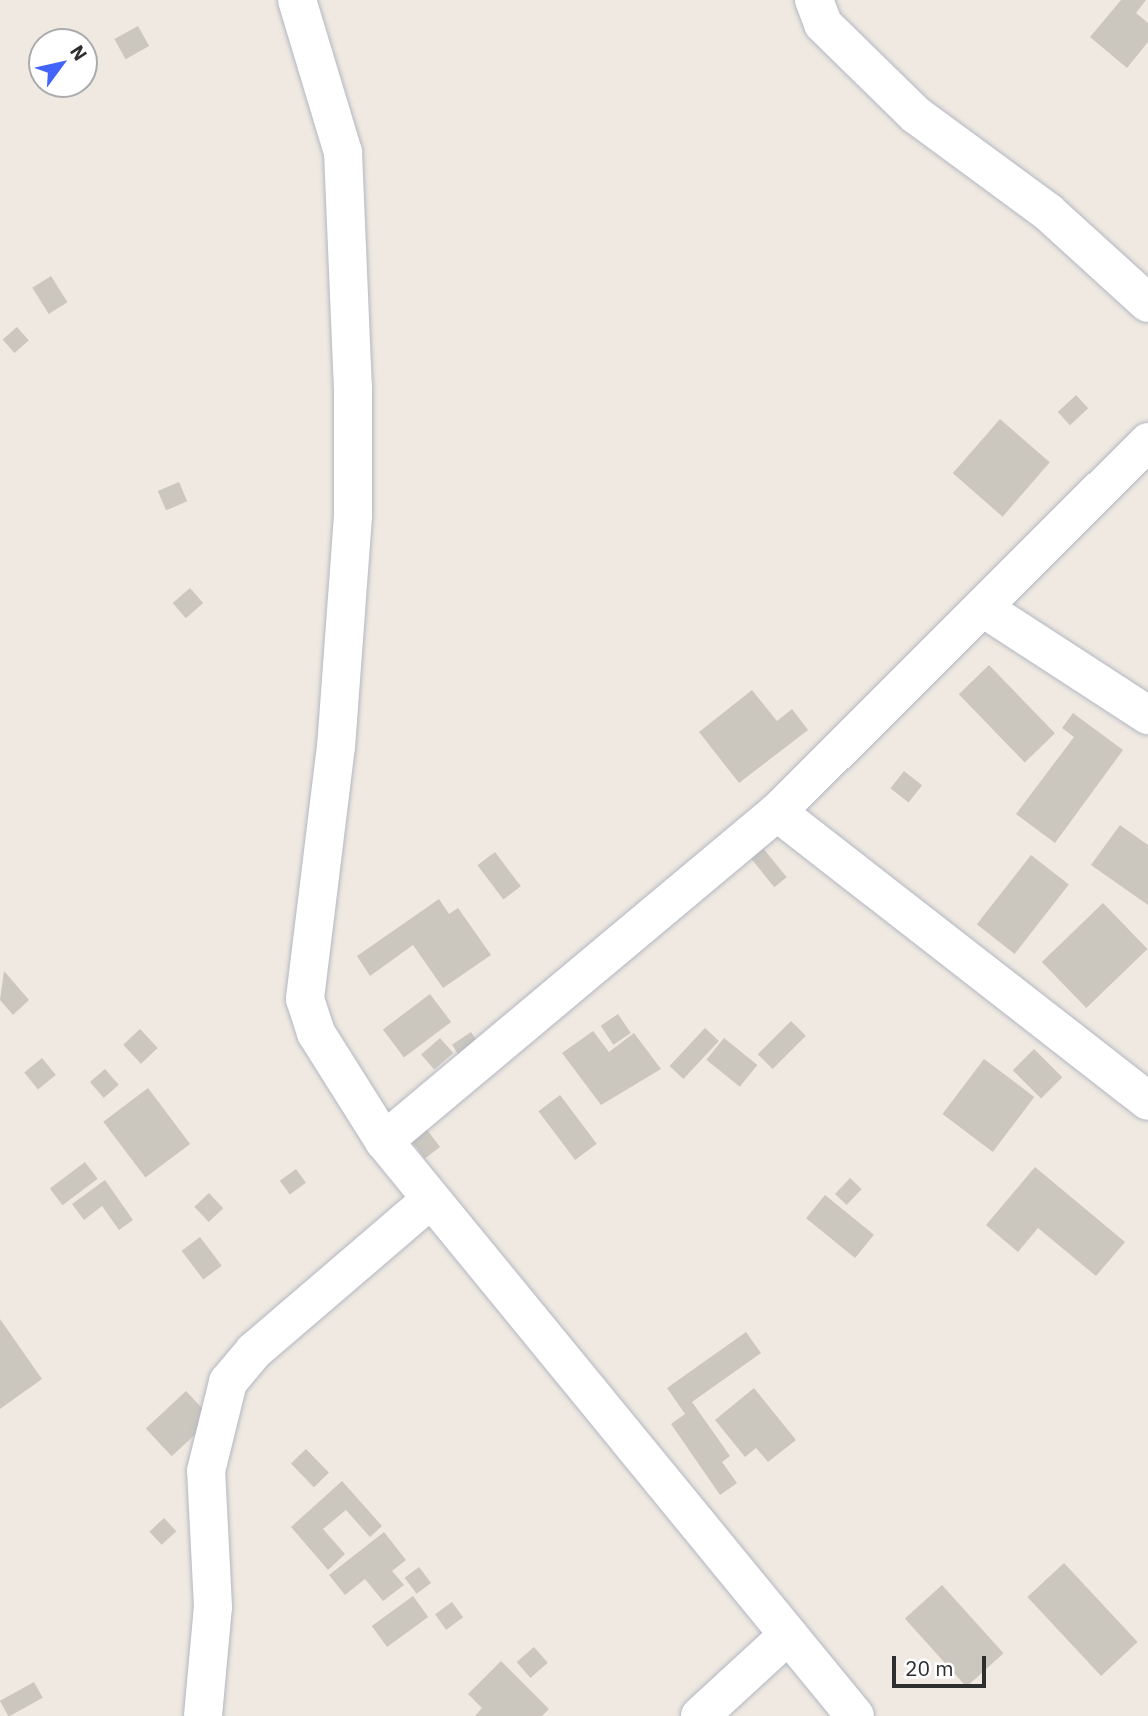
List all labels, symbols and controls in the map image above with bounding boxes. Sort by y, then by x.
north arrow [28,28,98,98]
text: N [65,40,93,65]
scale bar [896,1642,990,1686]
text: 20 m [905,1654,954,1682]

